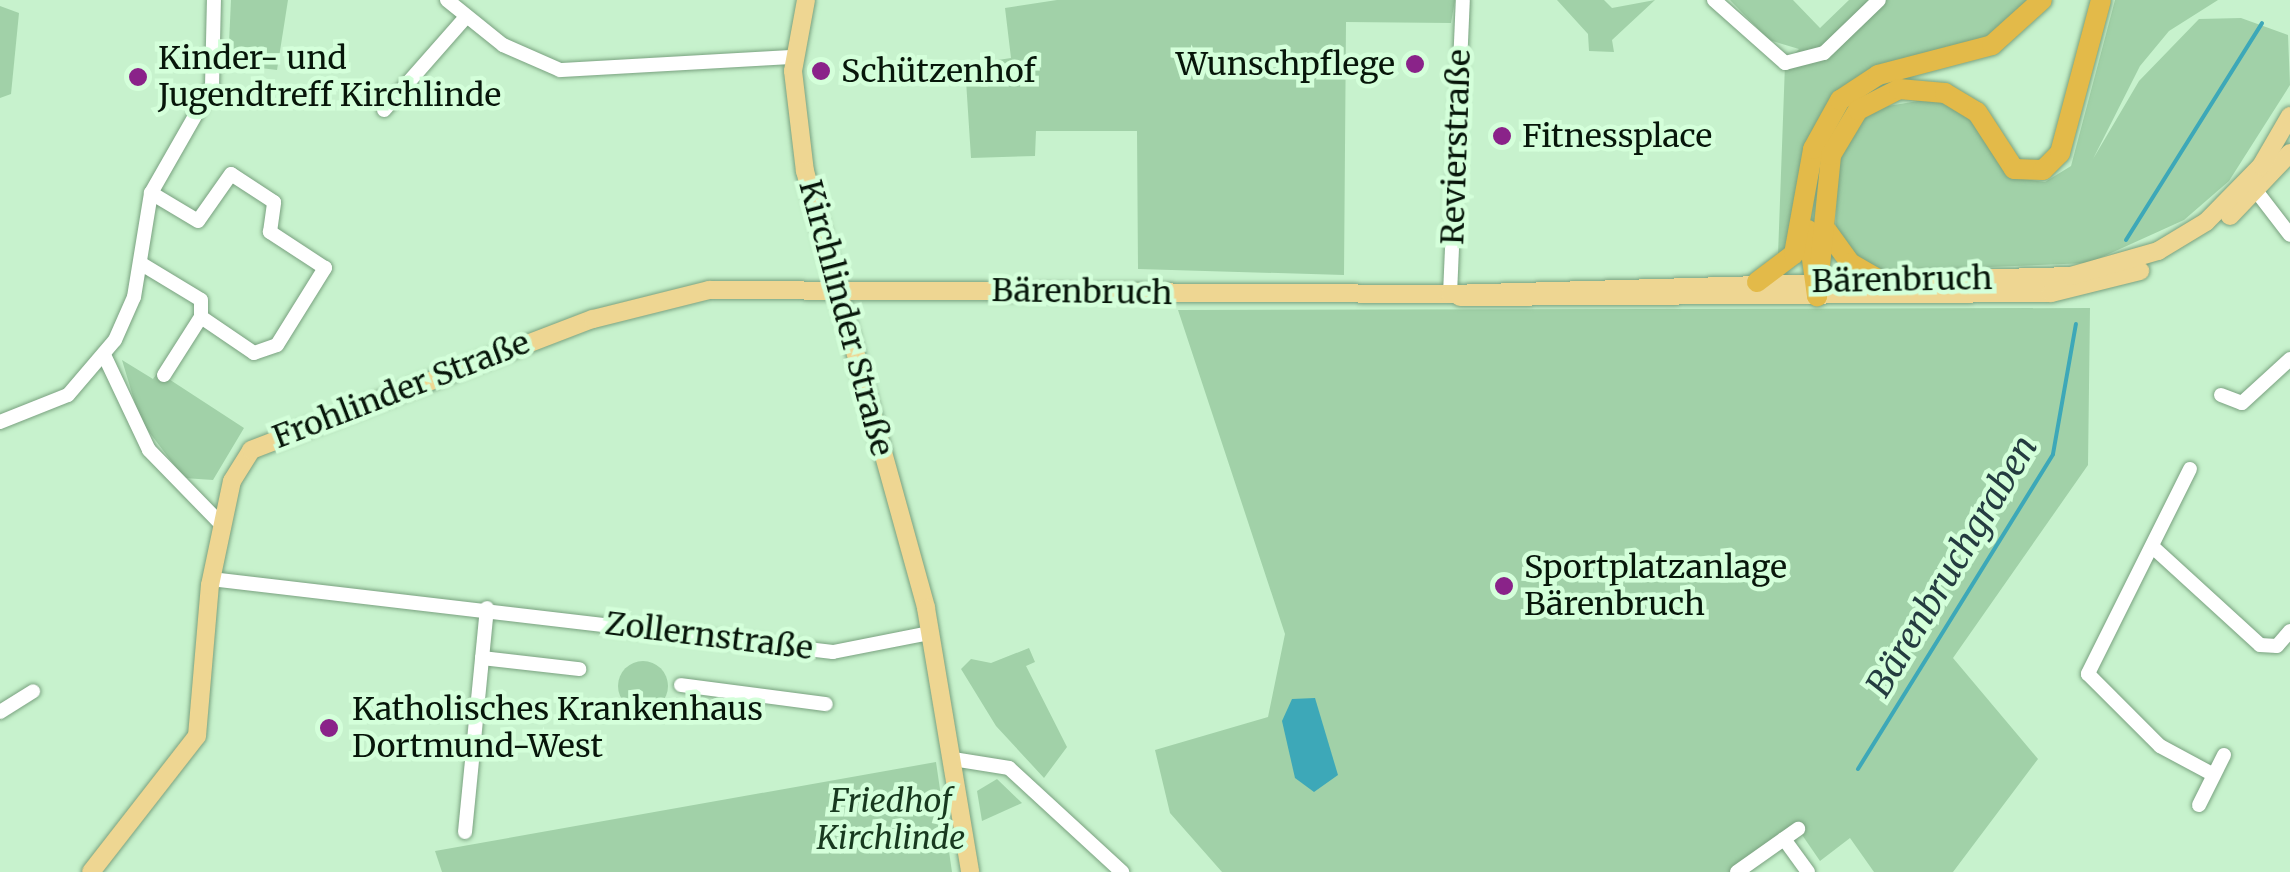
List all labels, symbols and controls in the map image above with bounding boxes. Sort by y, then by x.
place label: Kinder- und Jugendtreff Kirchlinde [158,40,501,115]
place label: Wunschpflege [1176,45,1395,83]
street label: Revierstraße [1433,49,1479,245]
place label: Schützenhof [841,52,1036,90]
marker: Wunschpflege [1404,53,1426,75]
marker: Schützenhof [810,60,832,82]
marker: Kinder- und Jugendtreff Kirchlinde [127,66,149,88]
place label: Fitnessplace [1522,117,1712,155]
marker: Fitnessplace [1491,125,1513,147]
street label: Kirchlinder Straße [791,176,901,460]
street label: Bärenbruch [1811,259,1993,301]
street label: Bärenbruch [991,271,1173,313]
street label: Frohlinder Straße [267,323,535,457]
water label: Bärenbruchgraben [1858,428,2046,704]
place label: Sportplatzanlage Bärenbruch [1524,549,1787,624]
marker: Sportplatzanlage Bärenbruch [1493,575,1515,597]
street label: Zollernstraße [603,604,815,668]
place label: Katholisches Krankenhaus Dortmund-West [352,691,763,766]
marker: Katholisches Krankenhaus Dortmund-West [316,715,342,741]
park label: Friedhof Kirchlinde [817,783,965,858]

